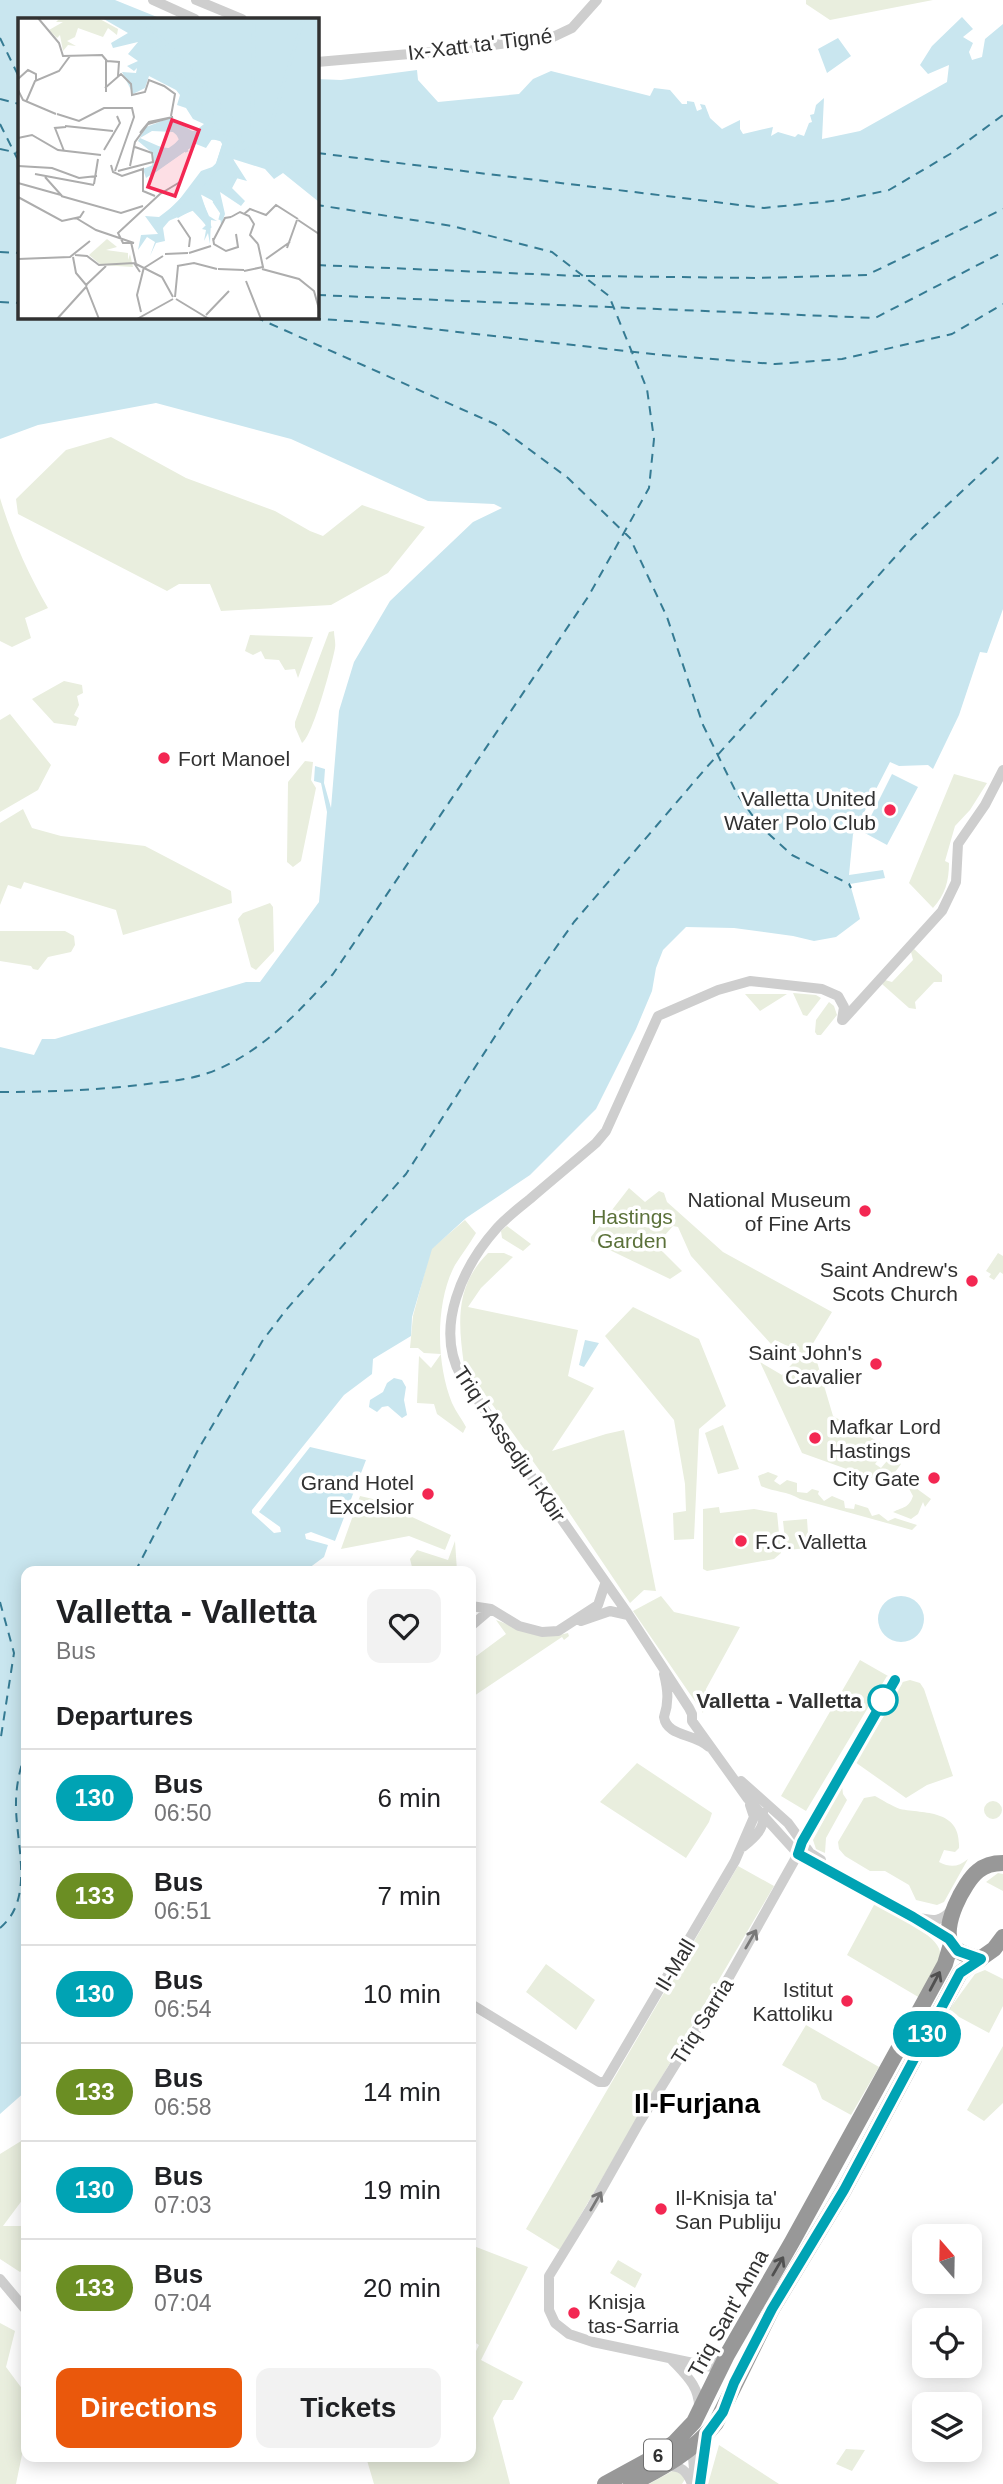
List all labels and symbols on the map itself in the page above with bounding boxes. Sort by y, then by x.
inset map [18,18,318,318]
street label: Ix-Xatt ta' Tigné [407,24,553,64]
place label: Fort Manoel [178,747,290,770]
marker: Fort Manoel [156,750,172,766]
place label: Valletta United Water Polo Club [724,787,876,834]
marker: Valletta United Water Polo Club [882,802,898,818]
place label: National Museum of Fine Arts [688,1188,851,1235]
marker: National Museum of Fine Arts [857,1203,873,1219]
park label: Hastings Garden [591,1205,673,1252]
place label: Saint Andrew's Scots Church [820,1258,958,1305]
marker: Saint Andrew's Scots Church [964,1273,980,1289]
place label: Saint John's Cavalier [748,1341,862,1388]
marker: Saint John's Cavalier [868,1356,884,1372]
street label: Triq l-Assedju l-Kbir [449,1362,571,1526]
place label: Mafkar Lord Hastings [829,1415,941,1462]
marker: Mafkar Lord Hastings [807,1430,823,1446]
place label: City Gate [832,1467,920,1490]
marker: City Gate [926,1470,942,1486]
place label: Grand Hotel Excelsior [301,1471,414,1518]
marker: Grand Hotel Excelsior [420,1486,436,1502]
place label: F.C. Valletta [755,1530,867,1553]
marker: F.C. Valletta [733,1533,749,1549]
marker: Valletta - Valletta [868,1685,898,1715]
place label: Valletta - Valletta [696,1689,862,1712]
one-way arrow [744,1929,758,1949]
street label: Il-Mall [651,1935,699,1995]
one-way arrow [929,1972,943,1992]
street label: Triq Sarria [666,1973,738,2068]
place label: Istitut Kattoliku [752,1978,833,2025]
marker: Istitut Kattoliku [839,1993,855,2009]
line badge: 130 [887,2011,967,2057]
district label: Il-Furjana [634,2088,760,2119]
place label: Il-Knisja ta' San Publiju [675,2186,781,2233]
one-way arrow [589,2191,603,2211]
marker: Il-Knisja ta' San Publiju [653,2201,669,2217]
north arrow [912,2224,982,2294]
street label: Triq Sant' Anna [683,2245,773,2381]
one-way arrow [771,2257,785,2277]
place label: Knisja tas-Sarria [588,2290,679,2337]
marker: Knisja tas-Sarria [566,2305,582,2321]
road number: 6 [644,2440,672,2470]

